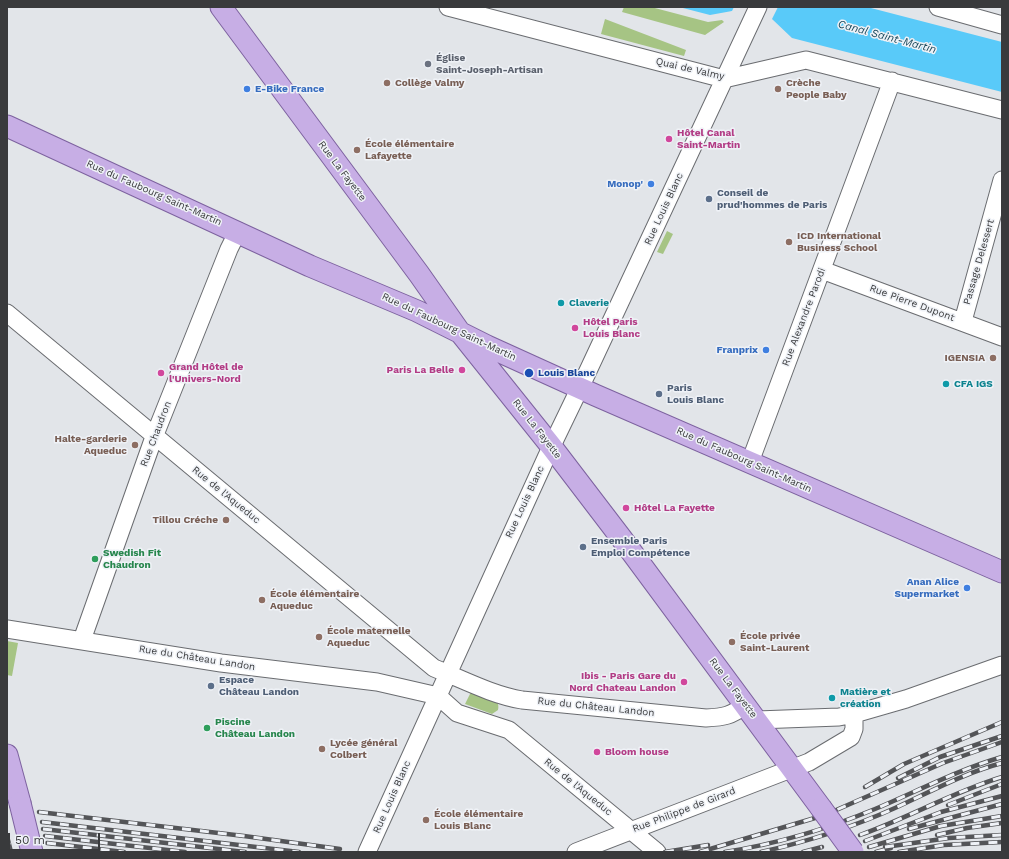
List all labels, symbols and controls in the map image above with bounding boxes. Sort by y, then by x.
water label: Canal Saint-Martin [836,18,938,56]
place label: Église Saint-Joseph-Artisan [436,52,543,76]
street label: Quai de Valmy [655,55,725,83]
marker: Église Saint-Joseph-Artisan [423,59,433,69]
place label: Collège Valmy [395,77,464,89]
place label: Crèche People Baby [786,77,847,100]
marker: Collège Valmy [382,78,392,88]
place label: E-Bike France [255,83,324,95]
marker: E-Bike France [242,84,252,94]
marker: Crèche People Baby [773,84,783,94]
place label: Hôtel Canal Saint-Martin [677,127,740,150]
marker: Hôtel Canal Saint-Martin [664,134,674,144]
place label: École élémentaire Lafayette [365,138,454,162]
street label: Rue La Fayette [315,139,369,203]
marker: École élémentaire Lafayette [352,145,362,155]
street label: Rue du Faubourg Saint-Martin [84,158,224,228]
street label: Rue Louis Blanc [642,171,686,247]
place label: Monop' [607,178,643,190]
marker: Monop' [646,179,656,189]
place label: Conseil de prud'hommes de Paris [717,187,827,210]
marker: Conseil de prud'hommes de Paris [704,194,714,204]
street label: Passage Delessert [961,218,997,306]
place label: ICD International Business School [797,230,881,254]
marker: ICD International Business School [784,237,794,247]
street label: Rue Alexandre Parodi [780,266,828,368]
street label: Rue Pierre Dupont [868,282,956,324]
street label: Rue du Faubourg Saint-Martin [380,290,518,364]
place label: Claverie [569,297,609,309]
marker: Claverie [556,298,566,308]
place label: Hôtel Paris Louis Blanc [583,316,640,340]
marker: Hôtel Paris Louis Blanc [570,323,580,333]
place label: Franprix [716,344,758,356]
marker: Franprix [761,345,771,355]
place label: IGENSIA [944,352,985,364]
marker: IGENSIA [988,353,998,363]
place label: Grand Hôtel de l'Univers-Nord [169,361,243,384]
place label: Paris La Belle [387,364,454,376]
marker: Paris La Belle [457,365,467,375]
marker: Louis Blanc [523,367,535,379]
place label: Louis Blanc [538,367,595,379]
marker: Grand Hôtel de l'Univers-Nord [156,368,166,378]
place label: CFA IGS [954,378,993,390]
marker: CFA IGS [941,379,951,389]
place label: Paris Louis Blanc [667,382,724,406]
marker: Paris Louis Blanc [654,389,664,399]
street label: Rue La Fayette [510,397,564,461]
street label: Rue Chaudron [138,400,174,468]
street label: Rue du Faubourg Saint-Martin [674,425,814,495]
place label: Halte-garderie Aqueduc [55,433,127,456]
marker: Halte-garderie Aqueduc [130,440,140,450]
street label: Rue de l'Aqueduc [189,464,263,526]
street label: Rue Louis Blanc [503,464,547,540]
place label: Hôtel La Fayette [634,502,715,514]
marker: Hôtel La Fayette [621,503,631,513]
place label: Tillou Créche [153,514,218,526]
marker: Tillou Créche [221,515,231,525]
place label: Ensemble Paris Emploi Compétence [591,535,690,558]
marker: Ensemble Paris Emploi Compétence [578,542,588,552]
place label: Swedish Fit Chaudron [103,547,161,570]
marker: Swedish Fit Chaudron [90,554,100,564]
place label: Anan Alice Supermarket [894,576,959,600]
marker: Anan Alice Supermarket [962,583,972,593]
place label: École élémentaire Aqueduc [270,588,359,612]
marker: École élémentaire Aqueduc [257,595,267,605]
place label: École maternelle Aqueduc [327,625,411,648]
place label: École privée Saint-Laurent [740,630,809,654]
marker: École maternelle Aqueduc [314,632,324,642]
marker: École privée Saint-Laurent [727,637,737,647]
street label: Rue du Château Landon [138,643,256,673]
street label: Rue La Fayette [706,656,760,720]
place label: Ibis - Paris Gare du Nord Chateau Landon [569,670,676,694]
place label: Espace Château Landon [219,674,299,698]
marker: Ibis - Paris Gare du Nord Chateau Landon [679,677,689,687]
marker: Espace Château Landon [206,681,216,691]
place label: Matière et création [840,686,891,710]
marker: Matière et création [827,693,837,703]
street label: Rue du Château Landon [537,695,655,719]
place label: Piscine Château Landon [215,716,295,740]
marker: Piscine Château Landon [202,723,212,733]
place label: Lycée général Colbert [330,737,398,760]
marker: Lycée général Colbert [317,744,327,754]
place label: Bloom house [605,746,669,758]
marker: Bloom house [592,747,602,757]
street label: Rue de l'Aqueduc [541,756,615,818]
street label: Rue Louis Blanc [371,759,413,835]
street label: Rue Philippe de Girard [631,785,737,835]
place label: École élémentaire Louis Blanc [434,808,523,832]
marker: École élémentaire Louis Blanc [421,815,431,825]
scale bar [10,825,102,851]
text: 50 m [15,833,45,847]

